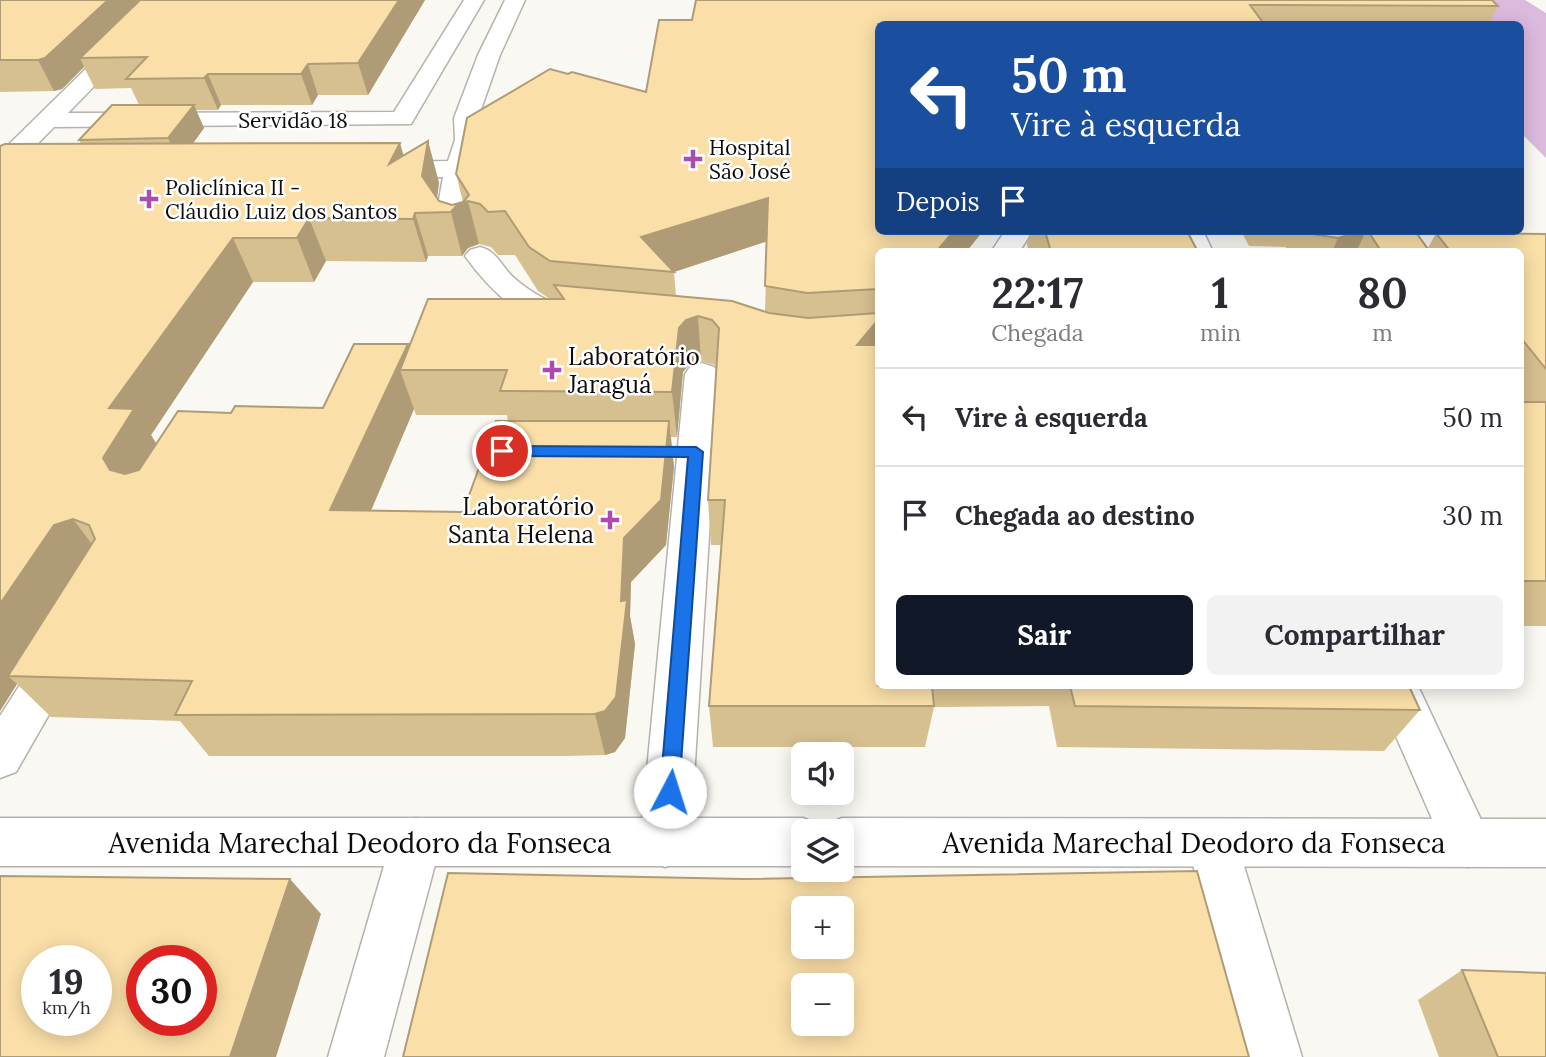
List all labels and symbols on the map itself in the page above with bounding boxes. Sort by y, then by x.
street label: Servidão 18 [238,107,348,134]
place label: Hospital São José [709,134,791,185]
marker: Hospital São José [683,149,703,169]
place label: Policlínica II - Cláudio Luiz dos Santos [165,174,397,225]
marker: Policlínica II - Cláudio Luiz dos Santos [139,189,159,209]
place label: Laboratório Jaraguá [567,341,700,400]
marker: Laboratório Jaraguá [542,360,562,380]
pin [472,421,532,481]
place label: Laboratório Santa Helena [448,491,594,550]
marker: Laboratório Santa Helena [600,510,620,530]
position arrow [633,755,707,829]
street label: Avenida Marechal Deodoro da Fonseca [108,825,612,861]
street label: Avenida Marechal Deodoro da Fonseca [942,825,1446,861]
speed limit sign: 30 [126,945,217,1036]

